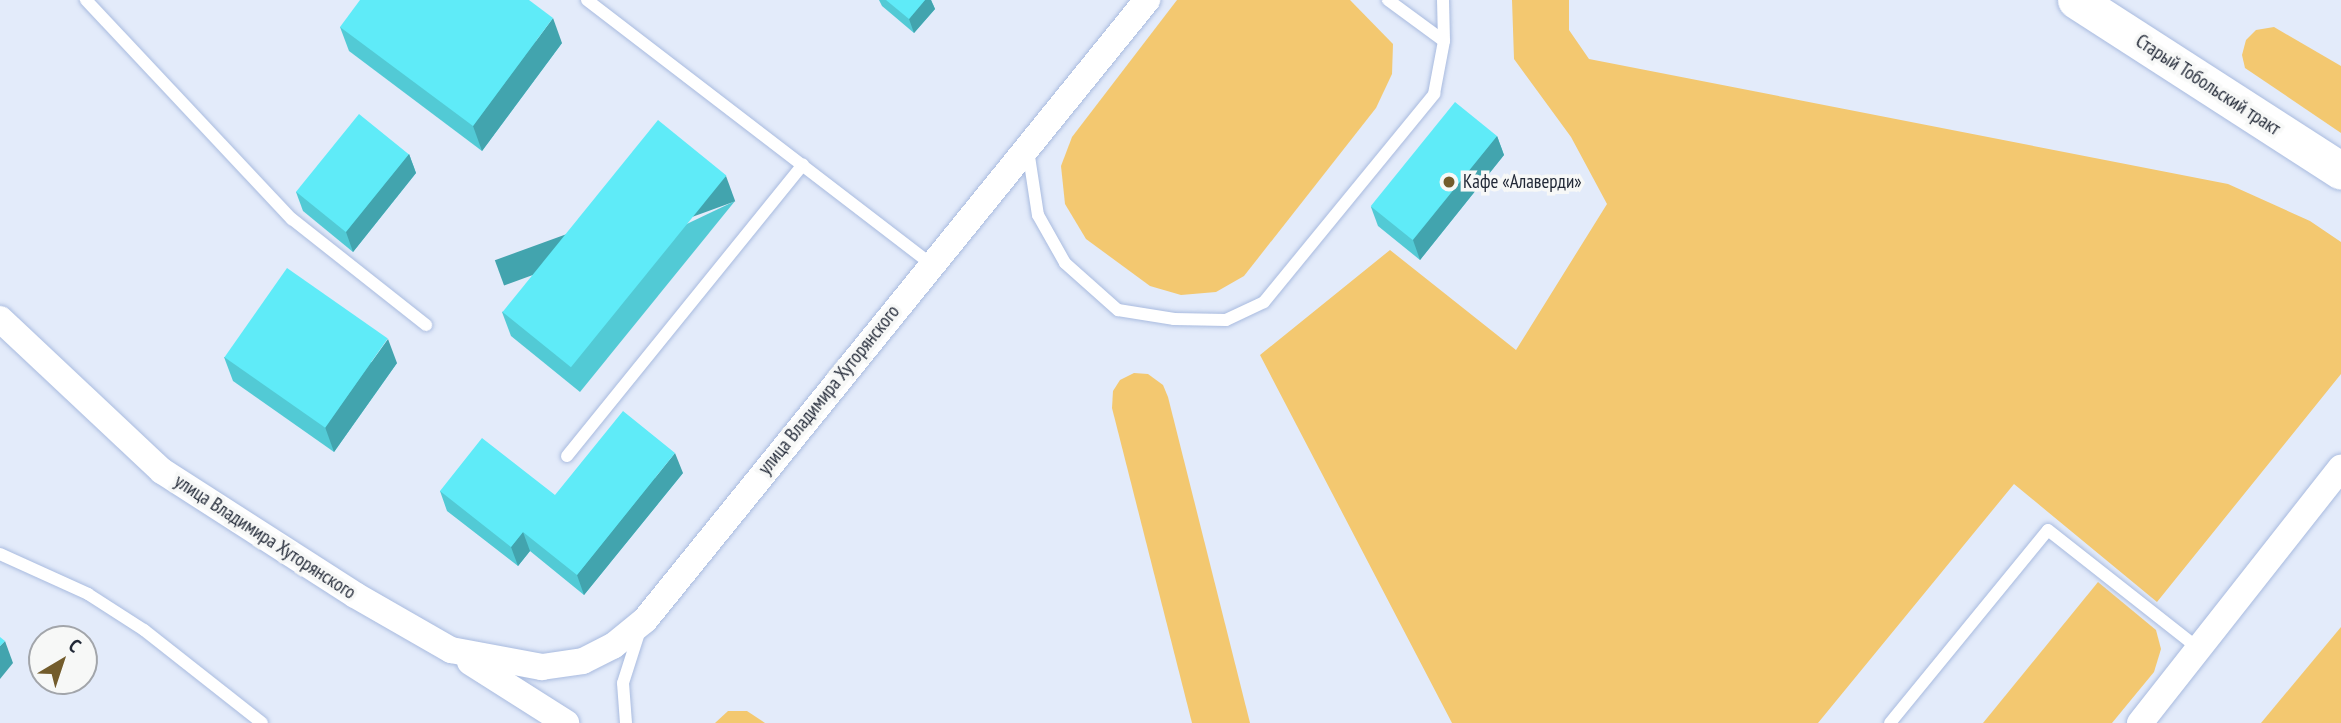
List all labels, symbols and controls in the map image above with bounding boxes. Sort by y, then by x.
street label: Старый Тобольский тракт [2131,30,2285,140]
place label: Кафе «Алаверди» [1463,171,1582,193]
marker: Кафе «Алаверди» [1441,174,1457,190]
street label: улица Владимира Хуторянского [753,300,905,480]
street label: улица Владимира Хуторянского [170,470,360,604]
north arrow [28,625,98,695]
text: С [64,633,86,657]

